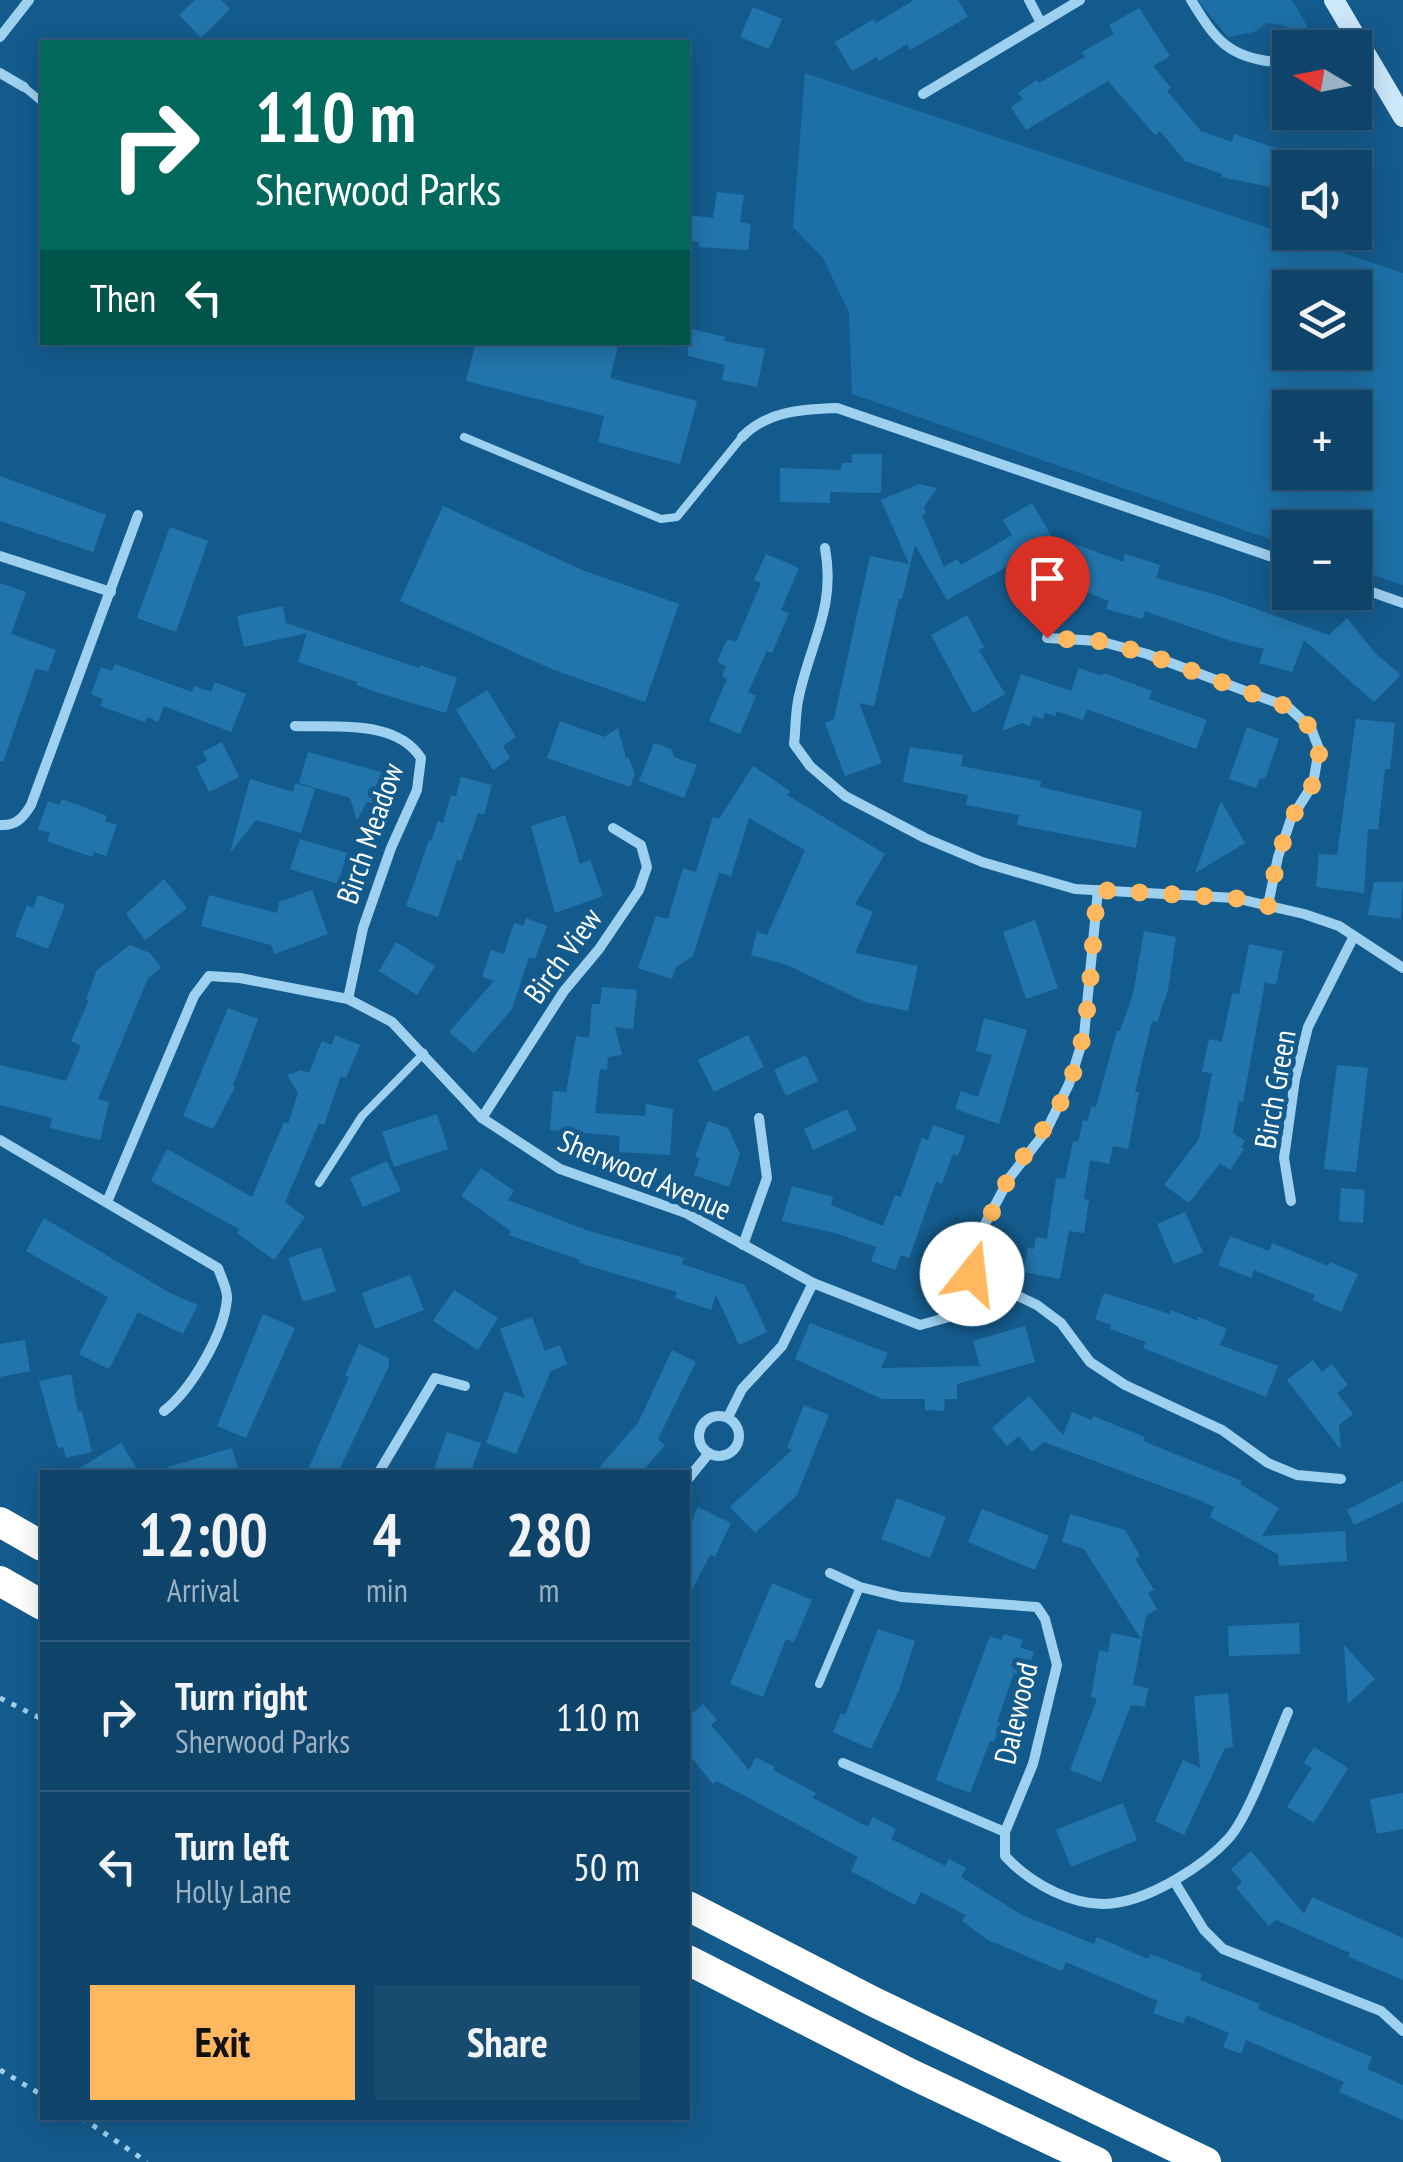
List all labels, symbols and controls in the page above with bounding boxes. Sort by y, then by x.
north arrow [1272,30,1372,130]
map controls [1272,30,1372,610]
text: 110 m [255,71,416,161]
icon: right [90,80,220,210]
button: sound [1272,150,1372,250]
text: Sherwood Parks [255,159,501,217]
icon: left [176,270,231,325]
button: layers [1272,270,1372,370]
text: Then [90,273,156,322]
button: + [1272,390,1372,490]
button: − [1272,510,1372,610]
pin [1005,536,1090,639]
icon: arrive [1020,551,1075,606]
street label: Birch Meadow [327,757,411,908]
street label: Birch View [514,899,610,1010]
street label: Birch Green [1244,1027,1304,1151]
street label: Sherwood Avenue [553,1120,737,1228]
position arrow [920,1222,1024,1326]
text: 12:00 [138,1495,268,1573]
text: 4 [373,1495,401,1573]
text: 280 [506,1495,592,1573]
text: Arrival [167,1569,239,1611]
text: min [366,1569,408,1611]
text: m [538,1569,559,1611]
street label: Dalewood [984,1658,1046,1768]
text: Turn right [175,1671,307,1720]
icon: right [90,1689,145,1744]
text: 110 m [556,1692,640,1741]
text: Sherwood Parks [175,1720,350,1762]
text: Turn left [175,1821,289,1870]
icon: left [90,1839,145,1894]
text: 50 m [573,1842,640,1891]
text: Holly Lane [175,1870,292,1912]
button: Exit [90,1985,355,2100]
button: Share [375,1985,640,2100]

